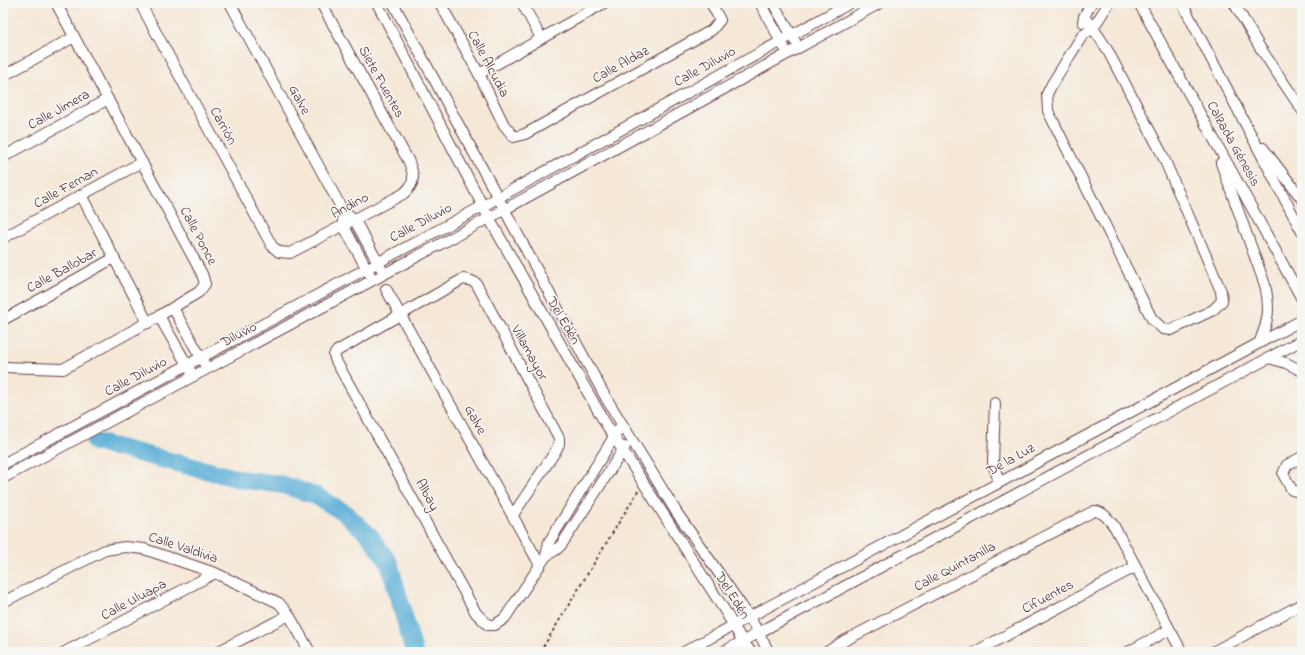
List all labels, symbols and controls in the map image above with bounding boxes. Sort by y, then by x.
street label: Calle Alcudia [462,27,514,101]
street label: Calle Aldaz [589,41,653,89]
street label: Calle Diluvio [670,41,740,93]
street label: Siete Fuentes [353,42,409,122]
street label: Galve [282,81,316,119]
street label: Calle Jimera [24,84,94,136]
street label: Calzada Génesis [1201,97,1265,191]
street label: Carrión [204,103,242,149]
street label: Calle Fernan [30,162,102,214]
street label: Andino [327,187,373,225]
street label: Calle Diluvio [386,198,456,248]
street label: Calle Ponce [174,203,223,270]
street label: Calle Ballobar [23,243,102,299]
street label: Del Edén [540,292,585,349]
street label: Diluvio [216,317,261,354]
street label: Villamayor [504,321,553,386]
street label: Calle Diluvio [101,352,171,402]
street label: Galve [458,401,492,439]
street label: De la Luz [982,438,1039,482]
street label: Albay [409,475,444,516]
street label: Calle Valdivia [145,527,221,569]
street label: Calle Quintanilla [910,537,1000,597]
street label: Del Edén [709,568,755,624]
street label: Calle Uluapa [97,574,171,626]
street label: Cifuentes [1018,575,1078,619]

